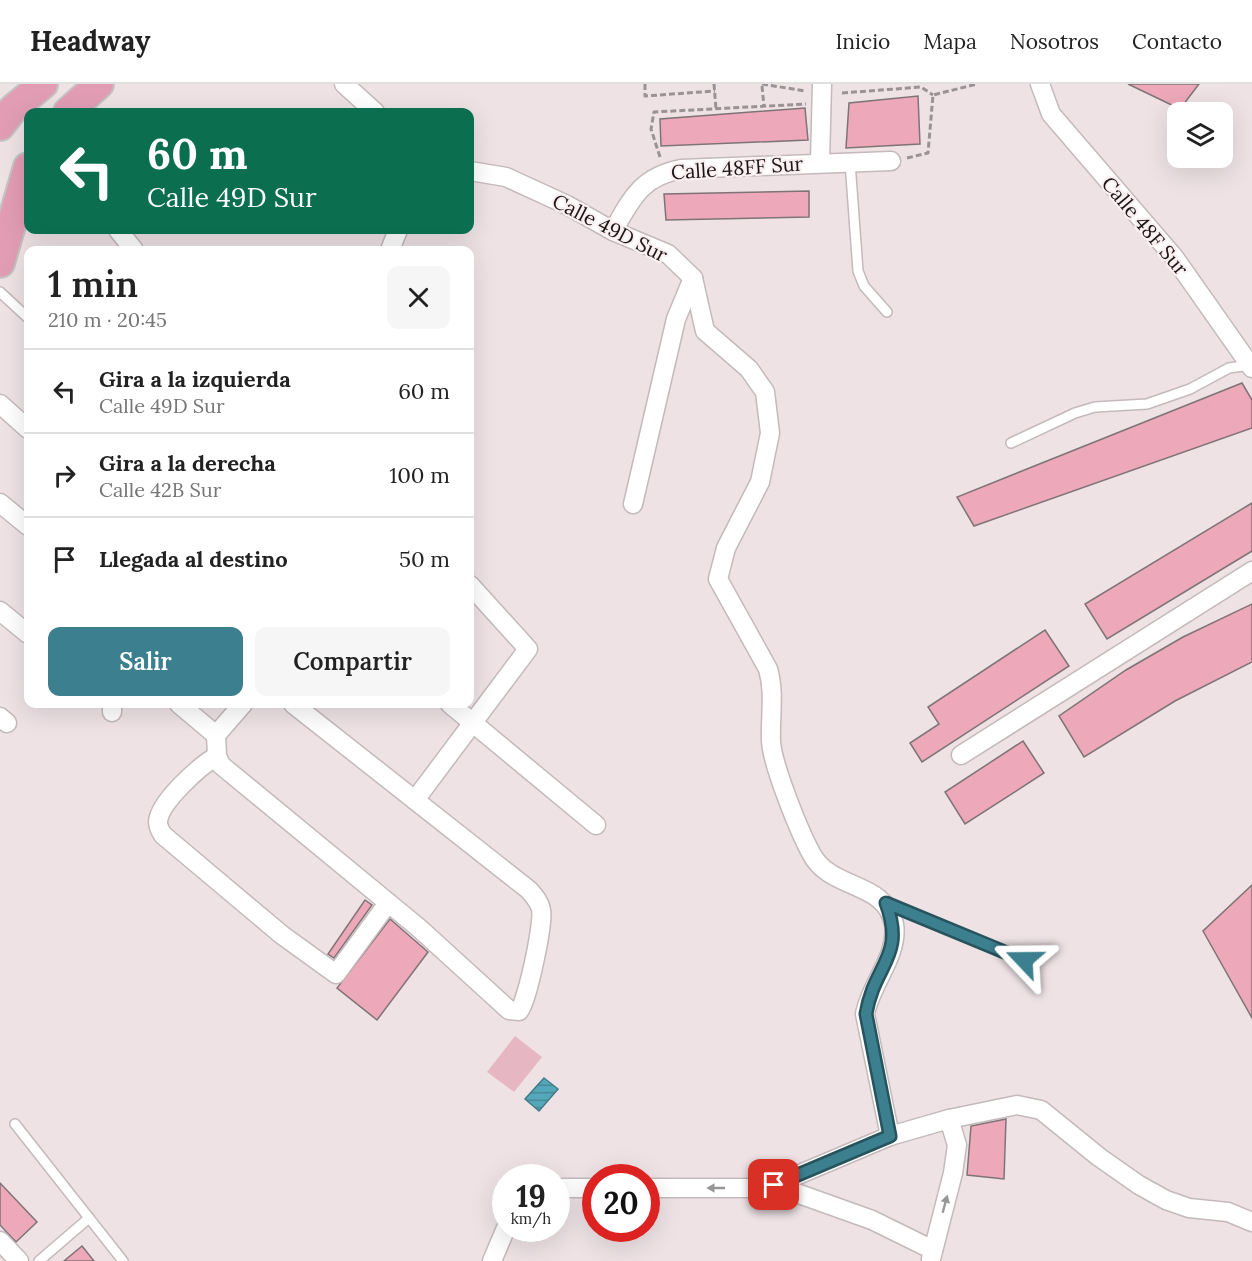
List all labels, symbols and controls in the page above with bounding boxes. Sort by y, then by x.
text: Headway [30,23,150,59]
text: Inicio [835,28,890,55]
text: Mapa [923,28,977,55]
text: Nosotros [1010,28,1099,55]
text: Contacto [1132,28,1222,55]
map controls [1167,102,1233,168]
button: layers [1167,102,1233,168]
text: 60 m [147,127,248,181]
icon: left [48,132,126,210]
street label: Calle 48FF Sur [670,150,804,185]
street label: Calle 48F Sur [1097,171,1194,280]
text: Calle 49D Sur [147,180,317,214]
street label: Calle 49D Sur [549,188,672,267]
text: 1 min [48,261,138,307]
button: close [387,266,450,329]
text: 210 m · 20:45 [48,307,167,332]
text: Gira a la izquierda [99,365,291,393]
icon: left [48,375,81,408]
text: 60 m [398,377,450,405]
text: Calle 49D Sur [99,393,225,418]
text: Gira a la derecha [99,449,276,477]
icon: right [48,459,81,492]
text: 100 m [389,461,450,489]
text: Calle 42B Sur [99,477,221,502]
icon: arrive [48,543,81,576]
text: Llegada al destino [99,545,288,573]
text: 50 m [399,545,450,573]
button: Salir [48,627,243,696]
button: Compartir [255,627,450,696]
position arrow [992,928,1056,992]
pin [748,1159,799,1210]
speed limit sign: 20 [582,1164,660,1242]
icon: arrive [757,1168,790,1201]
text: 19 [516,1177,546,1215]
one-way arrow [706,1183,725,1193]
one-way arrow [941,1195,950,1213]
text: km/h [511,1209,551,1228]

